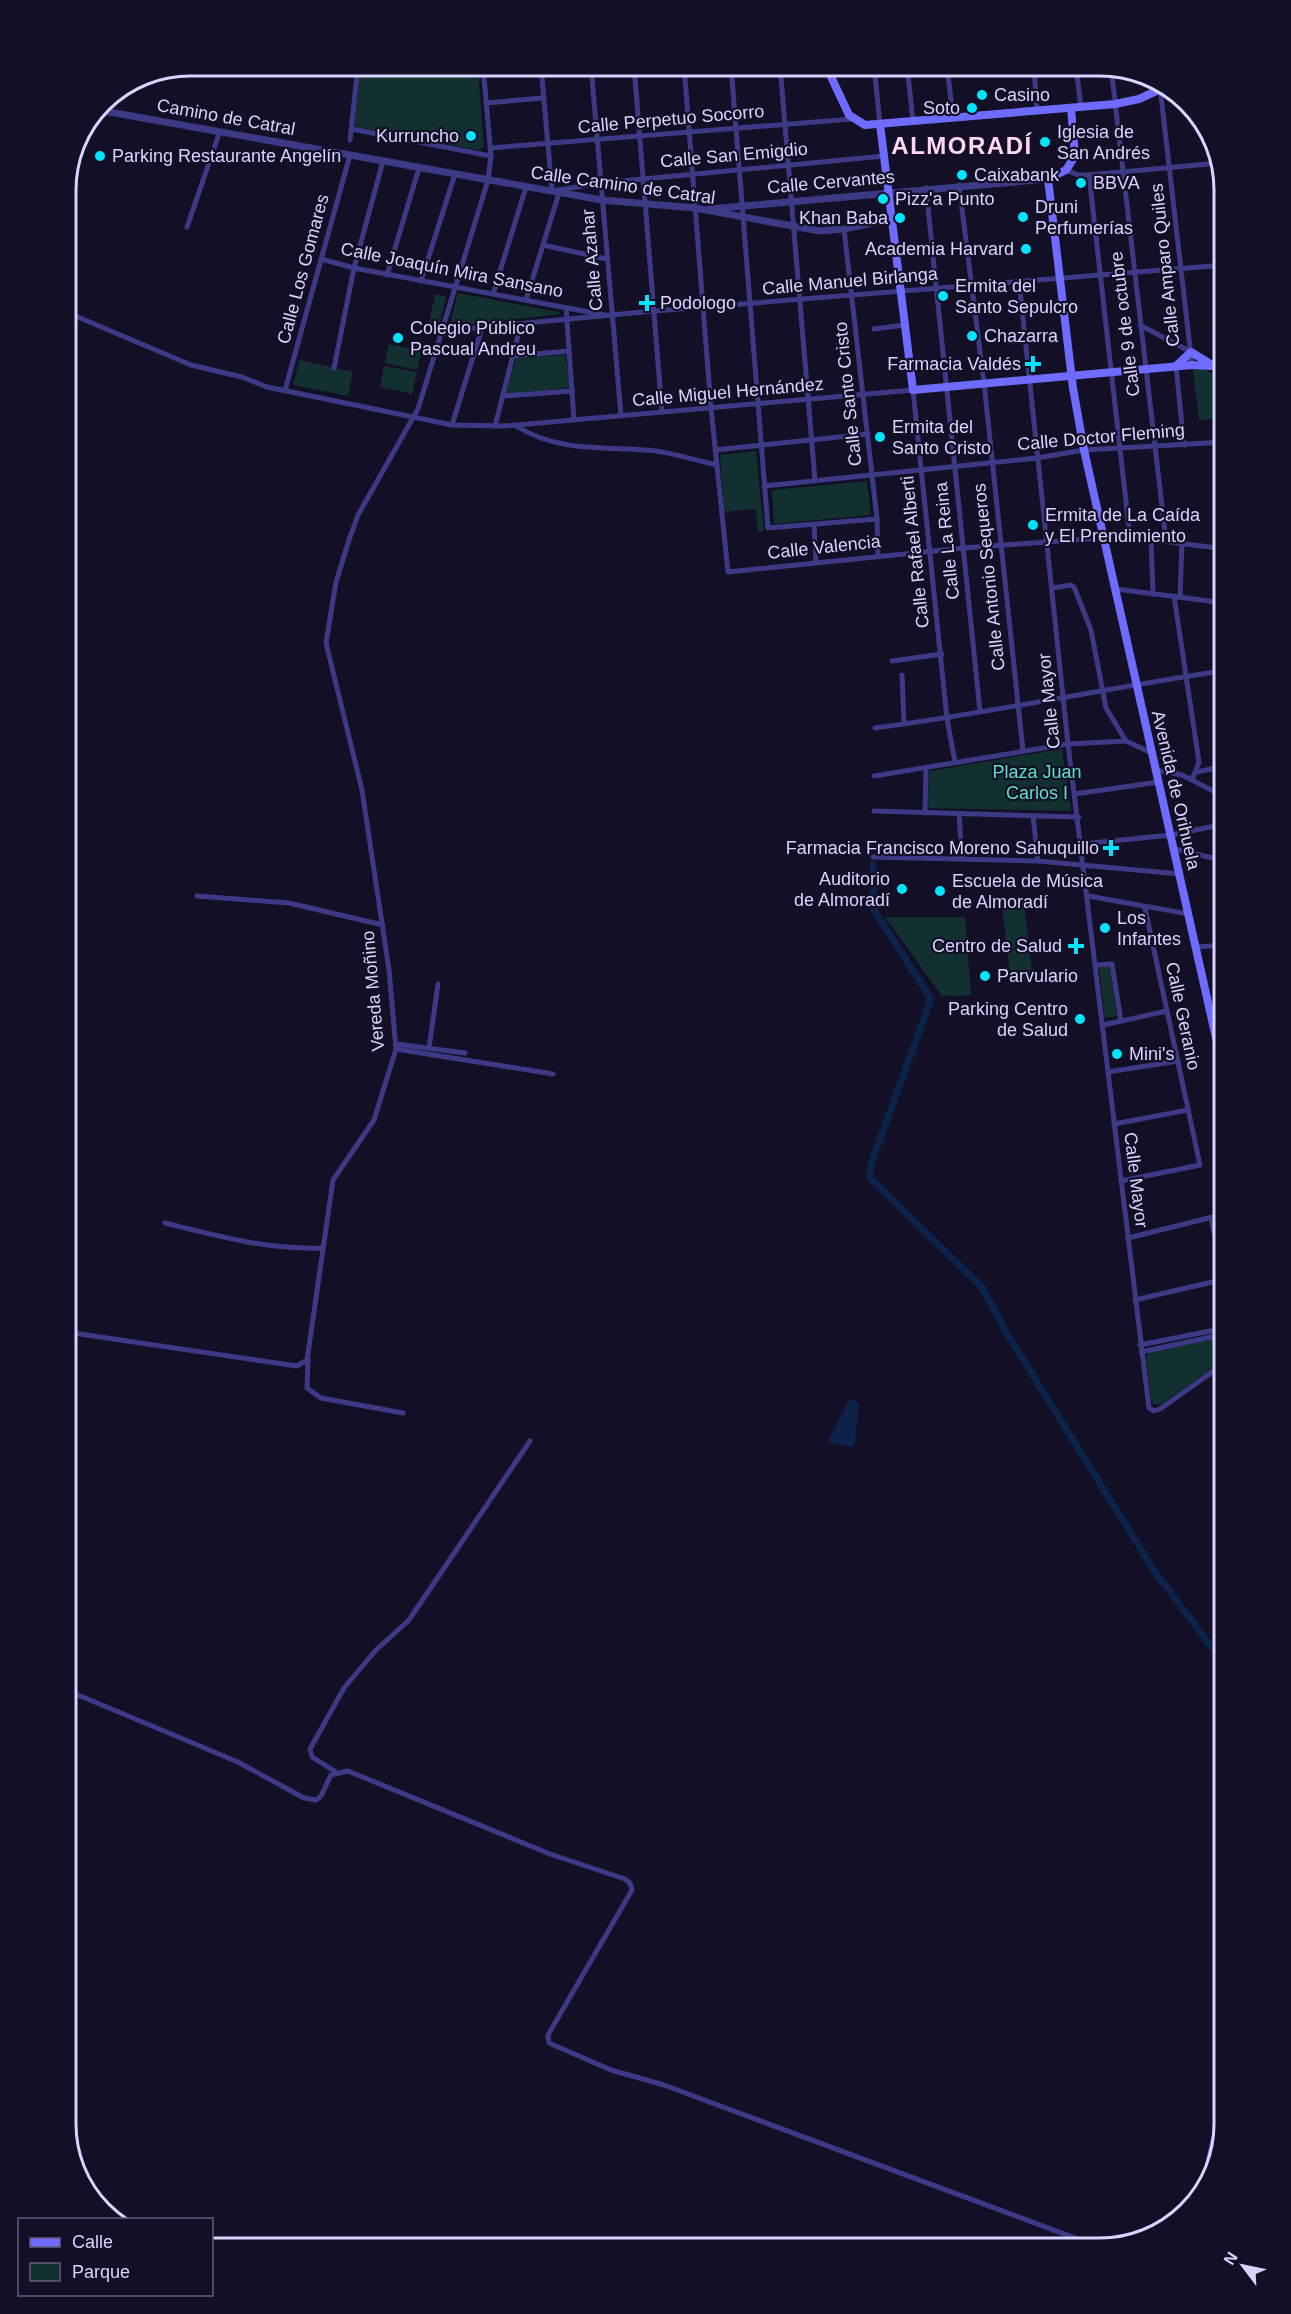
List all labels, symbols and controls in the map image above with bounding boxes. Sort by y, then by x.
place label: Casino [994,85,1050,105]
marker: Casino [975,88,989,102]
street label: Camino de Catral [155,95,297,139]
place label: Soto [923,98,960,118]
street label: Calle Perpetuo Socorro [577,101,765,137]
marker: Soto [965,101,979,115]
place label: Iglesia de San Andrés [1057,122,1150,163]
place label: Kurruncho [376,126,459,146]
marker: Kurruncho [464,129,478,143]
district label: ALMORADÍ [891,132,1033,159]
marker: Iglesia de San Andrés [1038,135,1052,149]
street label: Calle San Emigdio [659,139,809,171]
place label: Parking Restaurante Angelín [112,146,341,166]
marker: Parking Restaurante Angelín [93,149,107,163]
street label: Calle Camino de Catral [529,162,717,208]
place label: Caixabank [974,165,1060,185]
street label: Calle Cervantes [766,166,896,198]
marker: Caixabank [955,168,969,182]
place label: BBVA [1093,173,1140,193]
marker: BBVA [1074,176,1088,190]
street label: Calle Amparo Quiles [1146,182,1184,348]
place label: Pizz'a Punto [895,189,995,209]
street label: Calle Los Gomares [273,192,333,346]
marker: Pizz'a Punto [876,192,890,206]
place label: Druni Perfumerías [1035,197,1133,238]
street label: Calle Azahar [578,208,606,312]
place label: Khan Baba [799,208,889,228]
marker: Druni Perfumerías [1016,210,1030,224]
marker: Khan Baba [893,211,907,225]
street label: Calle Joaquín Mira Sansano [339,239,565,301]
place label: Academia Harvard [865,239,1014,259]
marker: Academia Harvard [1019,242,1033,256]
street label: Calle 9 de octubre [1106,250,1144,398]
street label: Calle Manuel Birlanga [761,263,940,299]
place label: Ermita del Santo Sepulcro [955,276,1078,317]
marker: Ermita del Santo Sepulcro [936,289,950,303]
place label: Podologo [660,293,736,313]
marker: Podologo [638,294,656,312]
place label: Colegio Público Pascual Andreu [410,318,536,359]
street label: Calle Santo Cristo [830,321,866,467]
place label: Chazarra [984,326,1059,346]
marker: Chazarra [965,329,979,343]
marker: Colegio Público Pascual Andreu [391,331,405,345]
place label: Farmacia Valdés [887,354,1021,374]
marker: Farmacia Valdés [1026,357,1040,371]
street label: Calle Miguel Hernández [631,374,825,410]
place label: Ermita del Santo Cristo [892,417,991,458]
street label: Calle Doctor Fleming [1016,420,1186,454]
marker: Ermita del Santo Cristo [873,430,887,444]
street label: Calle Rafael Alberti [897,475,933,629]
street label: Calle La Reina [931,480,963,601]
street label: Calle Antonio Sequeros [969,482,1009,672]
place label: Ermita de La Caída y El Prendimiento [1045,505,1201,546]
marker: Ermita de La Caída y El Prendimiento [1026,518,1040,532]
street label: Calle Valencia [766,531,883,563]
street label: Calle Mayor [1034,652,1064,750]
street label: Avenida de Orihuela [1148,708,1204,873]
park label: Plaza Juan Carlos I [992,762,1082,803]
place label: Farmacia Francisco Moreno Sahuquillo [786,838,1099,858]
marker: Farmacia Francisco Moreno Sahuquillo [1104,841,1118,855]
place label: Auditorio de Almoradí [794,869,890,910]
place label: Escuela de Música de Almoradí [952,871,1104,912]
marker: Auditorio de Almoradí [895,882,909,896]
marker: Escuela de Música de Almoradí [933,884,947,898]
place label: Los Infantes [1117,908,1181,949]
marker: Los Infantes [1098,921,1112,935]
street label: Vereda Moñino [358,930,388,1052]
place label: Centro de Salud [932,936,1062,956]
marker: Centro de Salud [1067,937,1085,955]
street label: Calle Geranio [1162,960,1204,1072]
place label: Parvulario [997,966,1078,986]
marker: Parvulario [978,969,992,983]
place label: Parking Centro de Salud [948,999,1068,1040]
marker: Parking Centro de Salud [1073,1012,1087,1026]
place label: Mini's [1129,1044,1174,1064]
marker: Mini's [1110,1047,1124,1061]
street label: Calle Mayor [1120,1131,1152,1229]
legend [18,2218,213,2296]
text: Calle [72,2232,113,2252]
north arrow [1213,2236,1273,2296]
text: N [1220,2249,1241,2268]
text: Parque [72,2262,130,2282]

